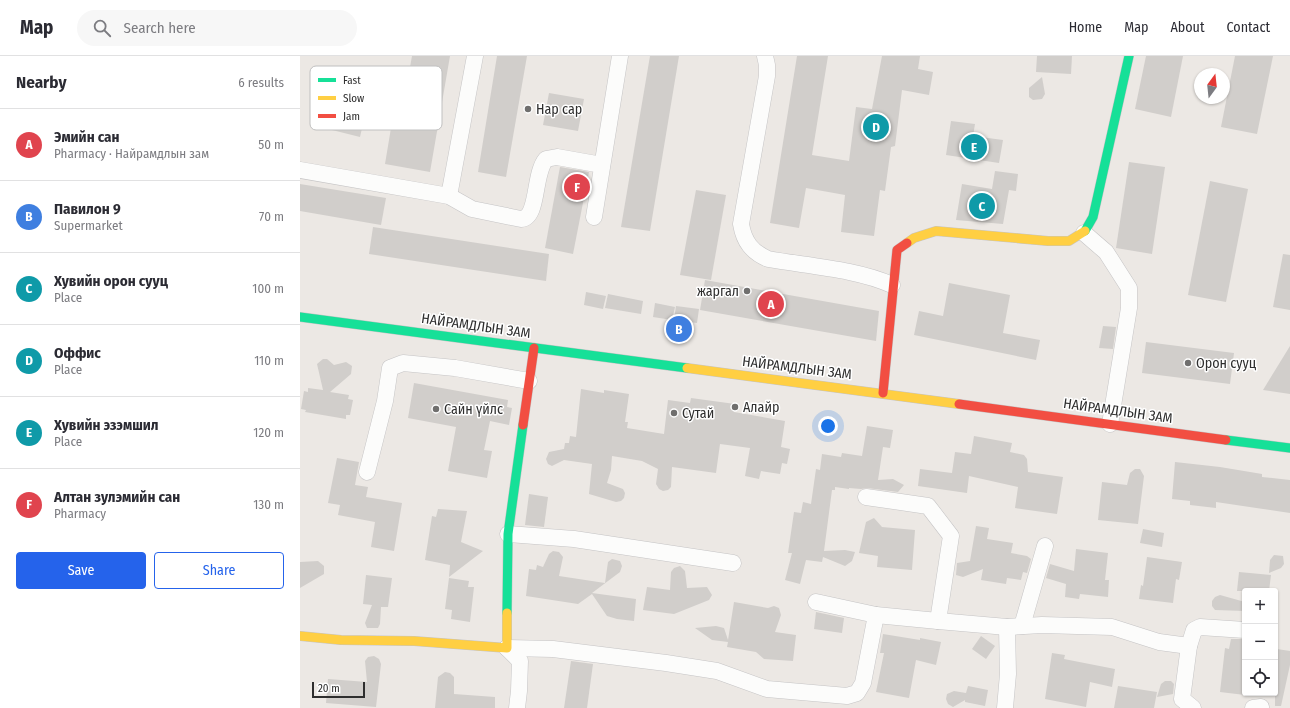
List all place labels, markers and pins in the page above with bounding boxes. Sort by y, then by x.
place label: Нар сар [536,101,582,118]
marker: Нар сар [523,104,533,114]
pin: D [863,112,889,142]
pin: E [961,132,987,162]
pin: F [564,172,590,202]
pin: C [969,191,995,221]
place label: жаргал [697,283,739,300]
marker: жаргал [742,286,752,296]
pin: A [758,289,784,319]
pin: B [666,314,692,344]
place label: Орон сууц [1196,355,1257,372]
marker: Орон сууц [1183,358,1193,368]
place label: Алайр [743,399,779,416]
place label: Сайн үйлс [444,401,503,418]
marker: Алайр [730,402,740,412]
marker: Сайн үйлс [431,404,441,414]
place label: Сутай [682,405,714,422]
marker: Сутай [669,408,679,418]

